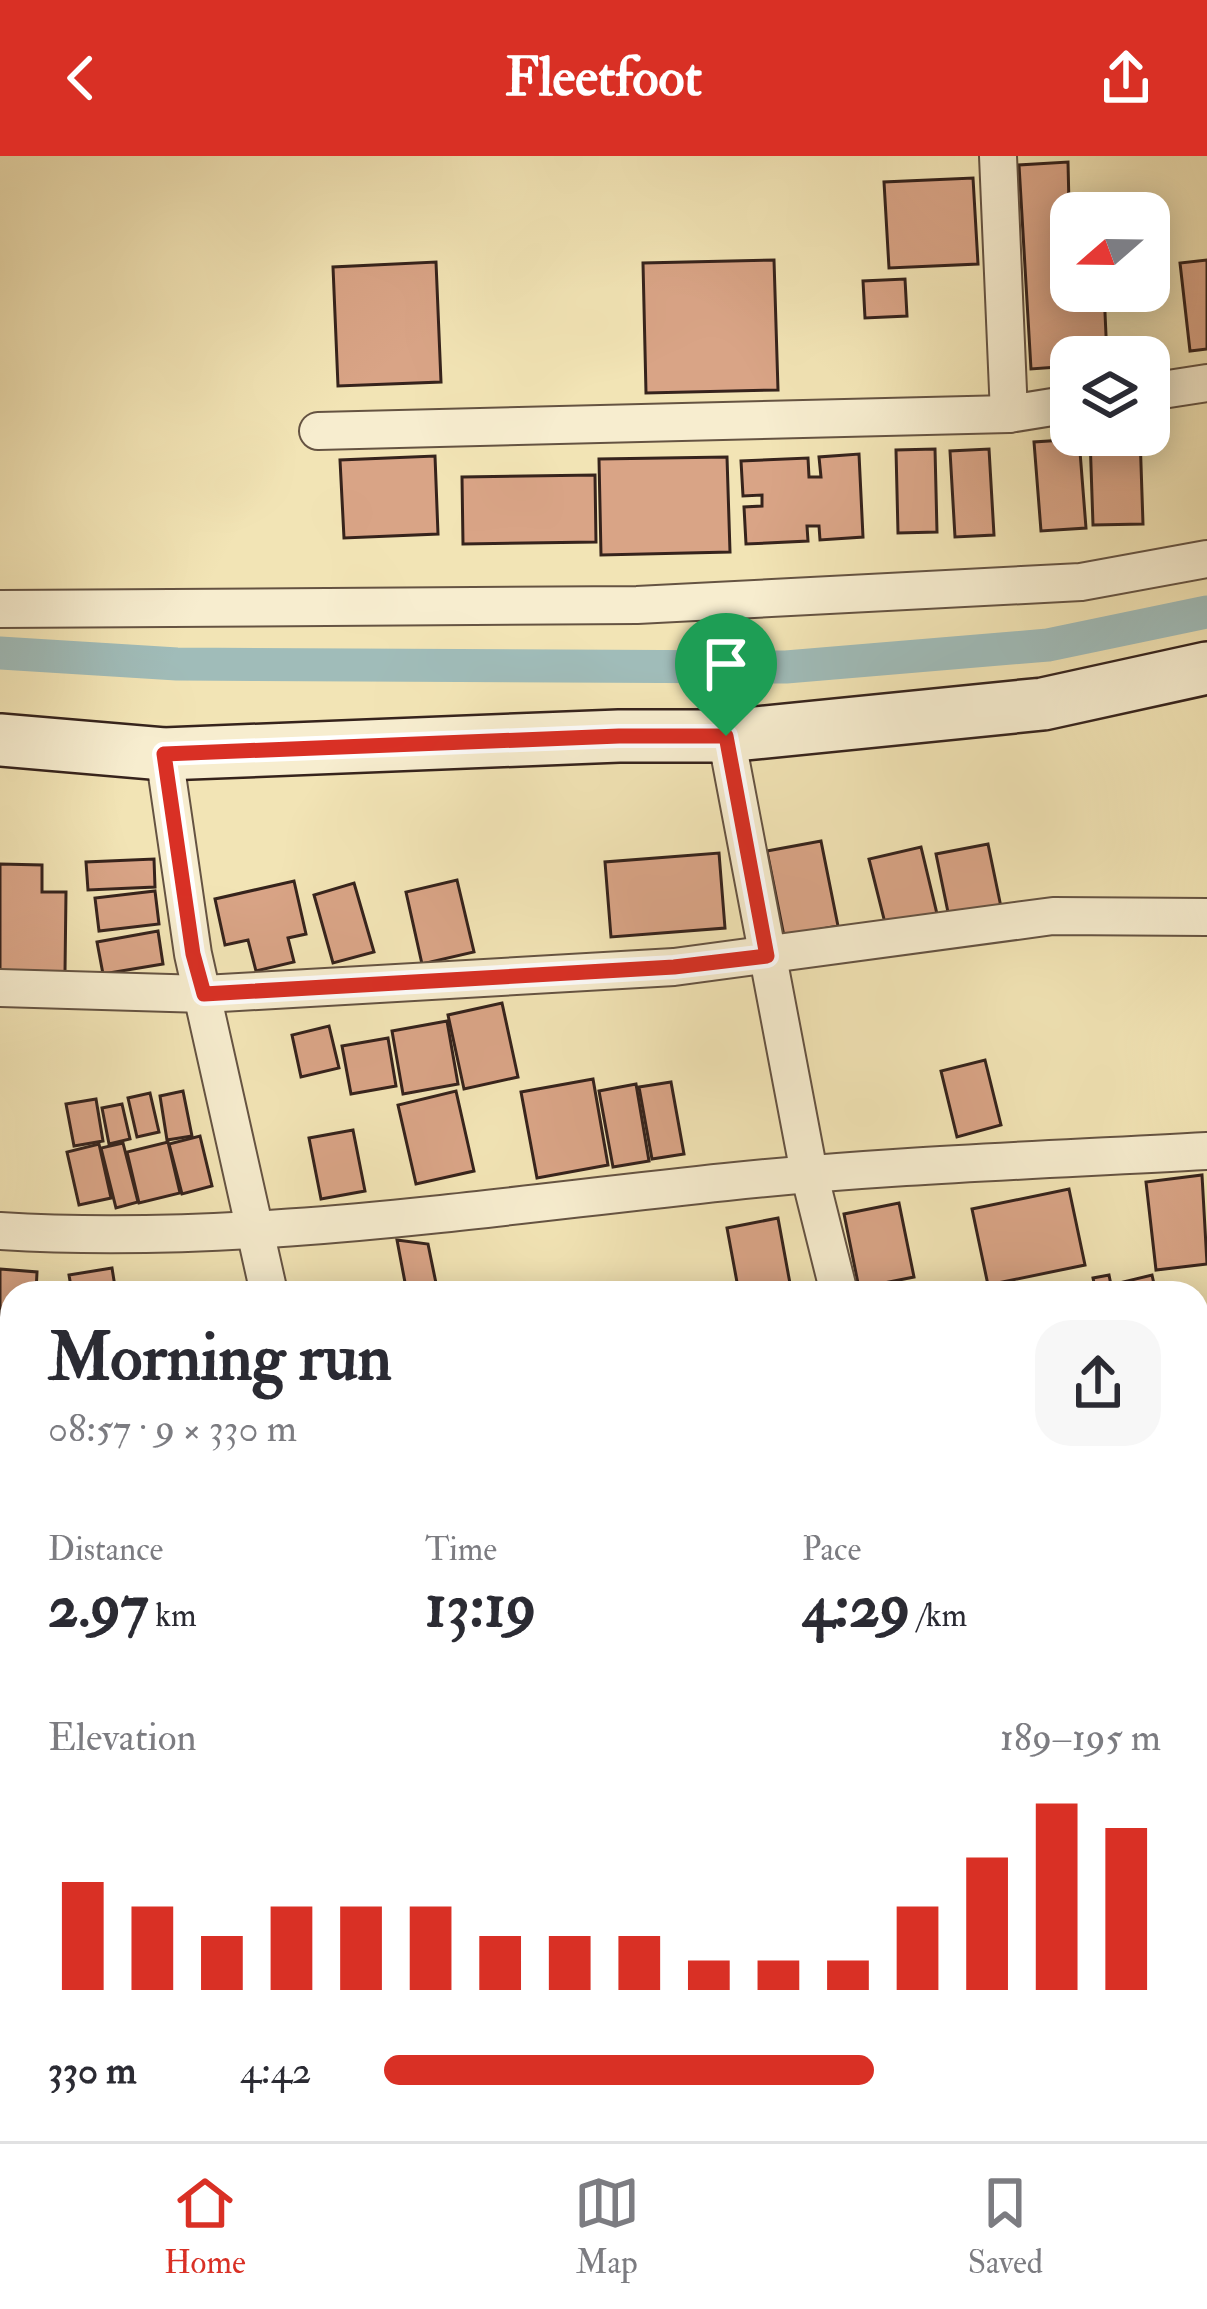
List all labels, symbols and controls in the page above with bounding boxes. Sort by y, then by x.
text: Fleetfoot [505,44,702,112]
icon: back [48,45,114,111]
icon: share [1093,45,1159,111]
north arrow [1050,192,1170,312]
map controls [1050,192,1170,456]
button: layers [1050,336,1170,456]
pin [675,613,777,736]
icon: arrive [693,631,759,697]
text: Morning run [48,1317,392,1400]
button: share [1035,1320,1161,1446]
text: 08:57 · 9 × 330 m [48,1404,297,1453]
text: Distance [48,1529,163,1570]
text: Time [425,1529,497,1570]
text: Pace [802,1529,861,1570]
text: 2.97 [48,1570,148,1645]
text: 13:19 [425,1570,536,1645]
text: 4:29 [802,1570,910,1645]
text: km [148,1595,197,1636]
text: /km [910,1595,967,1636]
text: Elevation [48,1713,197,1762]
text: 189–195 m [1000,1713,1161,1762]
text: 330 m [48,2046,136,2095]
text: 4:42 [240,2046,311,2095]
tab: Home [164,2170,246,2283]
tab: Map [574,2170,640,2283]
tab: Saved [968,2170,1043,2283]

